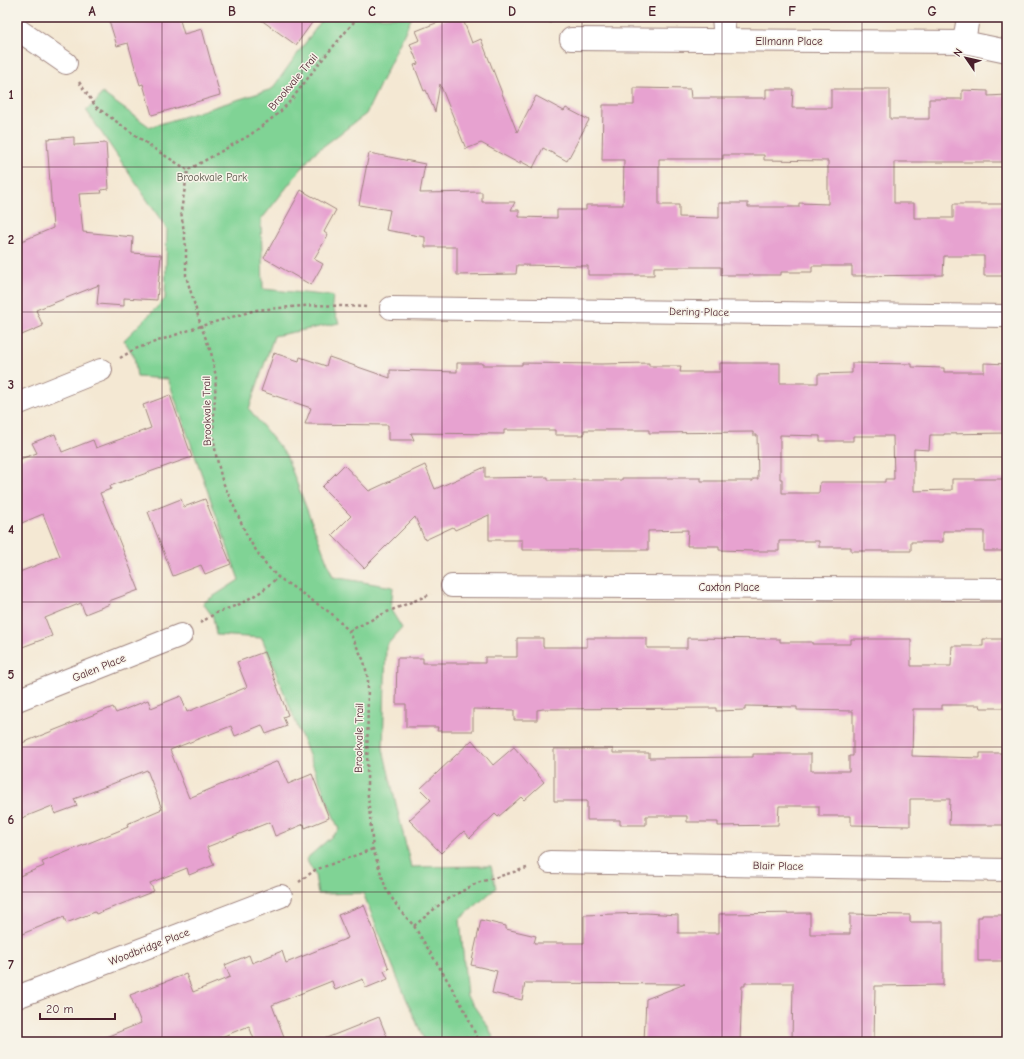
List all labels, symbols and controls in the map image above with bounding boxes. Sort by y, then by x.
text: A [88,4,96,19]
text: B [228,4,236,19]
text: C [368,4,376,19]
text: D [508,4,516,19]
text: E [648,4,656,19]
text: F [788,4,796,19]
text: G [927,4,937,19]
street label: Ellmann Place [755,35,823,48]
north arrow [946,38,986,78]
text: N [951,46,966,59]
street label: Brookvale Trail [265,51,321,113]
text: 1 [8,87,14,102]
park label: Brookvale Park [177,171,248,184]
text: 2 [8,232,14,247]
street label: Dering Place [669,305,730,319]
street label: Brookvale Trail [200,376,214,446]
text: 3 [8,377,14,392]
text: 4 [8,522,14,537]
street label: Caxton Place [698,581,760,594]
street label: Galen Place [70,651,128,685]
text: 5 [8,667,15,682]
street label: Brookvale Trail [352,703,366,773]
text: 6 [8,812,15,827]
street label: Blair Place [753,859,804,873]
street label: Woodbridge Place [107,925,192,968]
text: 7 [8,957,14,972]
scale bar [40,995,115,1021]
text: 20 m [46,1002,74,1016]

